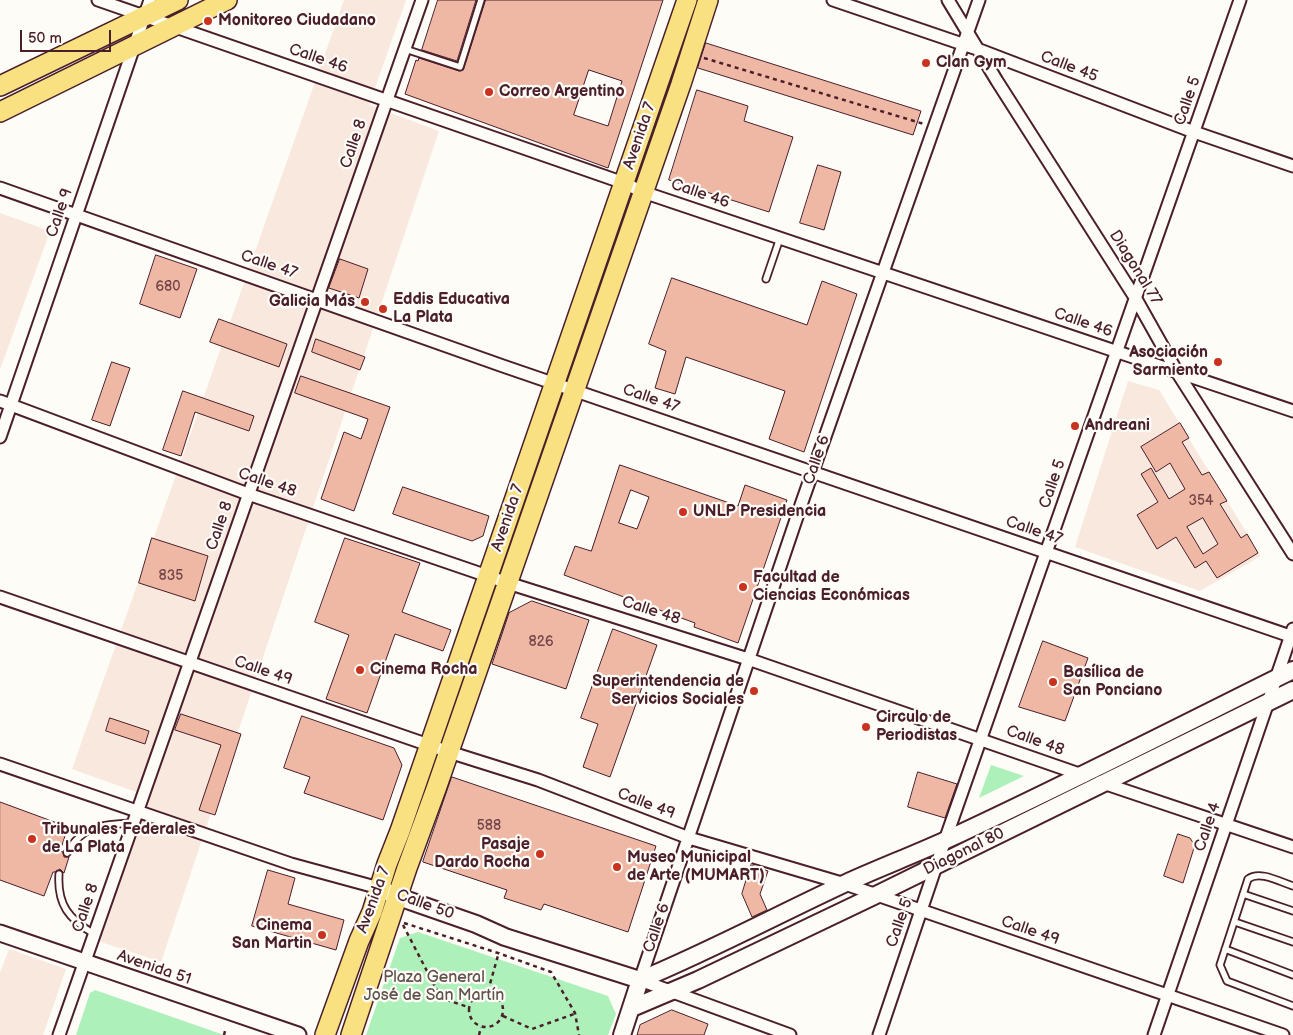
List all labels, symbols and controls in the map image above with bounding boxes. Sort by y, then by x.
place label: Monitoreo Ciudadano [218,11,376,31]
marker: Monitoreo Ciudadano [202,15,214,27]
scale bar [22,20,114,52]
text: 50 m [28,29,62,48]
street label: Calle 46 [286,40,350,78]
street label: Calle 45 [1037,47,1101,87]
place label: Clan Gym [936,53,1007,73]
marker: Clan Gym [920,57,932,69]
street label: Calle 5 [1171,74,1205,128]
place label: Correo Argentino [499,82,625,102]
marker: Correo Argentino [483,86,495,98]
street label: Avenida 7 [620,100,660,172]
street label: Calle 8 [337,117,371,171]
street label: Calle 46 [668,175,732,213]
street label: Calle 9 [43,186,77,240]
street label: Diagonal 77 [1104,227,1166,309]
street label: Calle 47 [238,246,300,284]
house number: 680 [156,279,180,295]
place label: Eddis Educativa La Plata [393,290,510,328]
place label: Galicia Más [269,292,355,312]
marker: Galicia Más [359,296,371,308]
marker: Eddis Educativa La Plata [377,303,389,315]
street label: Calle 46 [1051,304,1115,342]
place label: Asociación Sarmiento [1129,343,1208,381]
marker: Asociación Sarmiento [1212,356,1224,368]
street label: Calle 47 [620,380,682,418]
place label: Andreani [1085,416,1150,436]
marker: Andreani [1069,420,1081,432]
street label: Calle 6 [800,433,834,487]
street label: Calle 5 [1036,457,1070,511]
street label: Calle 48 [235,464,299,502]
street label: Avenida 7 [488,482,528,554]
house number: 354 [1188,493,1214,509]
street label: Calle 8 [203,499,237,553]
place label: UNLP Presidencia [693,502,826,522]
marker: UNLP Presidencia [677,506,689,518]
street label: Calle 47 [1003,512,1065,550]
house number: 835 [159,568,183,584]
place label: Facultad de Ciencias Económicas [753,568,910,606]
marker: Facultad de Ciencias Económicas [737,581,749,593]
street label: Calle 48 [619,593,683,629]
house number: 826 [529,634,553,650]
street label: Calle 49 [231,652,295,690]
place label: Cinema Rocha [370,660,477,680]
place label: Basílica de San Ponciano [1063,663,1162,701]
marker: Cinema Rocha [354,664,366,676]
place label: Superintendencia de Servicios Sociales [592,672,744,710]
marker: Basílica de San Ponciano [1047,676,1059,688]
marker: Superintendencia de Servicios Sociales [748,685,760,697]
place label: Circulo de Periodistas [876,708,957,746]
marker: Circulo de Periodistas [860,721,872,733]
street label: Calle 48 [1003,722,1067,760]
street label: Calle 49 [614,784,678,824]
street label: Calle 4 [1191,800,1225,854]
house number: 588 [477,818,501,834]
place label: Tribunales Federales de La Plata [42,820,195,858]
street label: Diagonal 80 [920,824,1008,880]
marker: Tribunales Federales de La Plata [26,833,38,845]
place label: Pasaje Dardo Rocha [434,835,530,873]
marker: Pasaje Dardo Rocha [534,848,546,860]
place label: Museo Municipal de Arte (MUMART) [627,848,765,886]
marker: Museo Municipal de Arte (MUMART) [611,861,623,873]
street label: Avenida 7 [353,864,395,936]
street label: Calle 8 [69,881,103,935]
street label: Calle 50 [394,886,456,924]
street label: Calle 5 [883,896,917,950]
street label: Calle 6 [640,901,674,955]
street label: Calle 49 [998,912,1062,950]
place label: Cinema San Martin [232,916,312,954]
marker: Cinema San Martin [316,929,328,941]
street label: Avenida 51 [114,946,194,990]
park label: Plaza General José de San Martín [364,968,504,1006]

